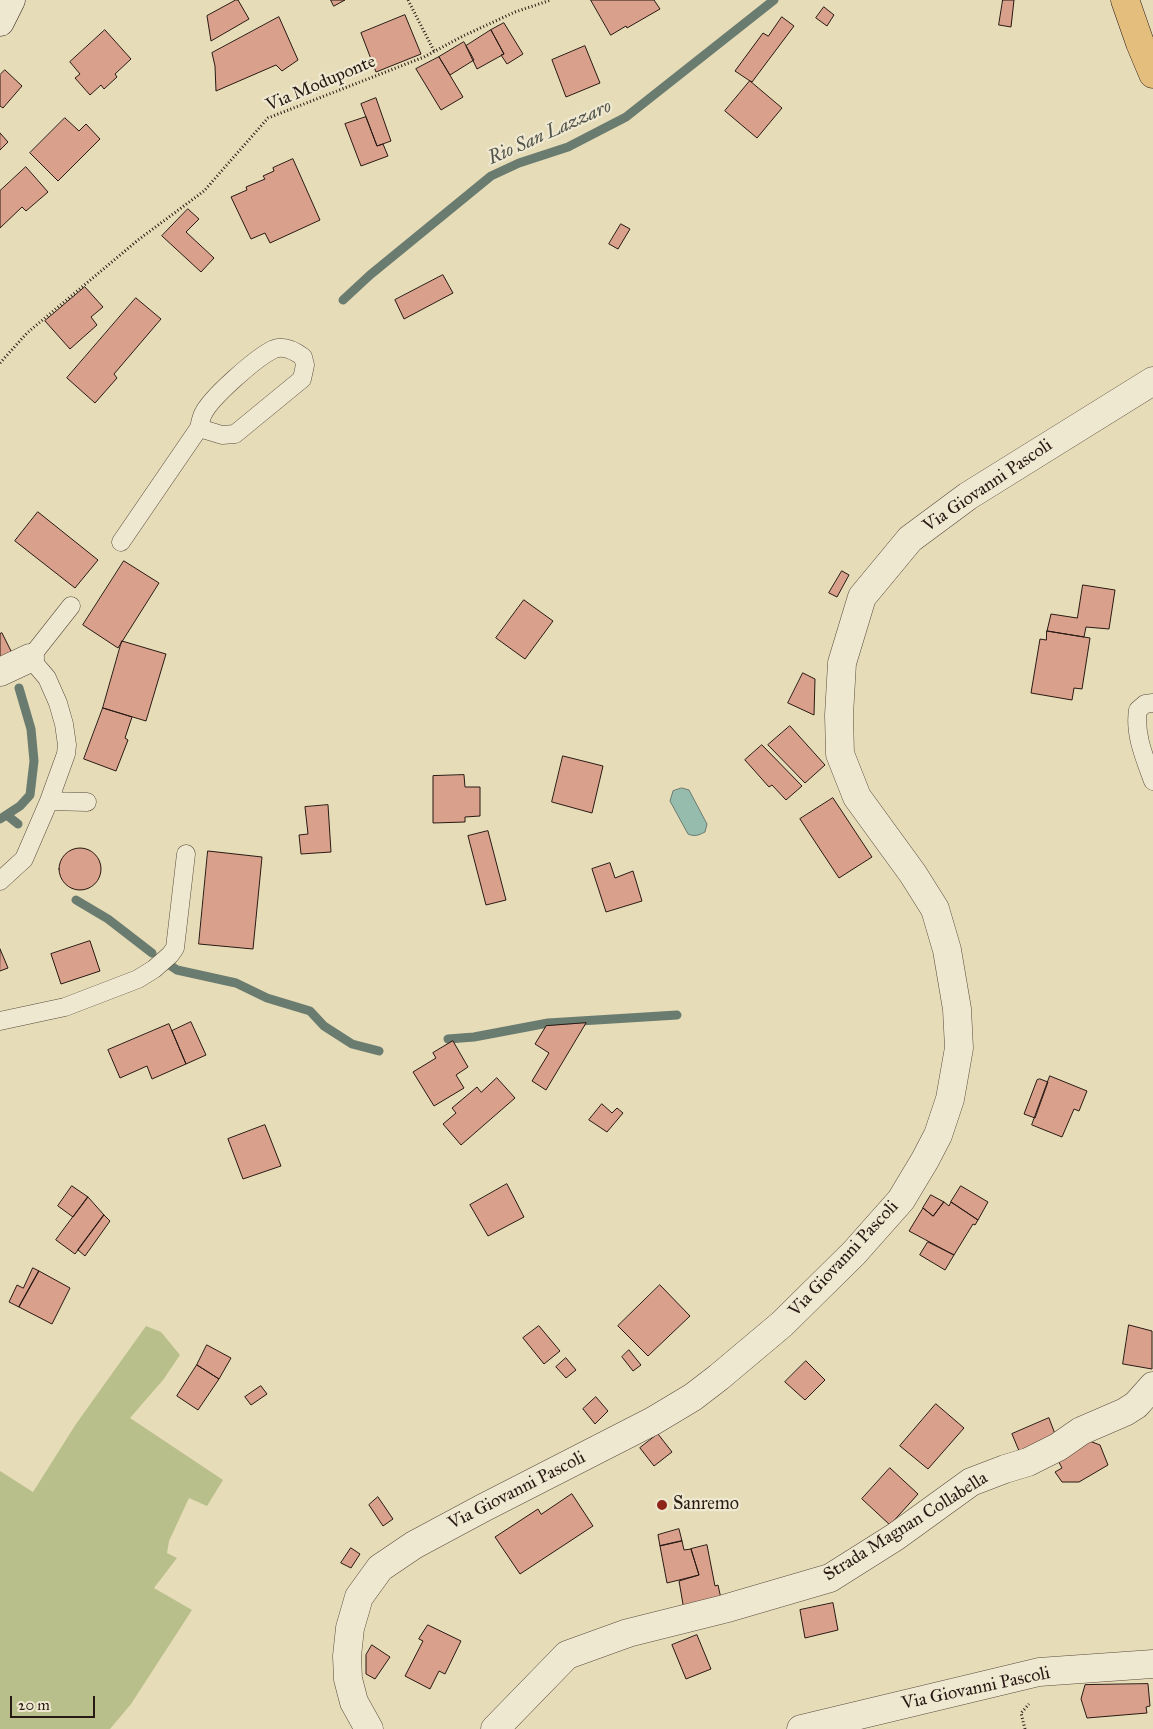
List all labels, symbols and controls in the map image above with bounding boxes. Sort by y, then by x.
street label: Via Moduponte [263,51,379,117]
water label: Rio San Lazzaro [485,96,615,170]
street label: Via Giovanni Pascoli [919,435,1057,537]
street label: Via Giovanni Pascoli [785,1196,903,1322]
street label: Via Giovanni Pascoli [445,1447,589,1535]
street label: Strada Magnan Collabella [820,1468,992,1586]
place label: Sanremo [673,1494,739,1516]
marker: Sanremo [655,1498,669,1512]
street label: Via Giovanni Pascoli [900,1663,1052,1715]
scale bar [12,1686,98,1718]
text: 20 m [18,1696,50,1714]

